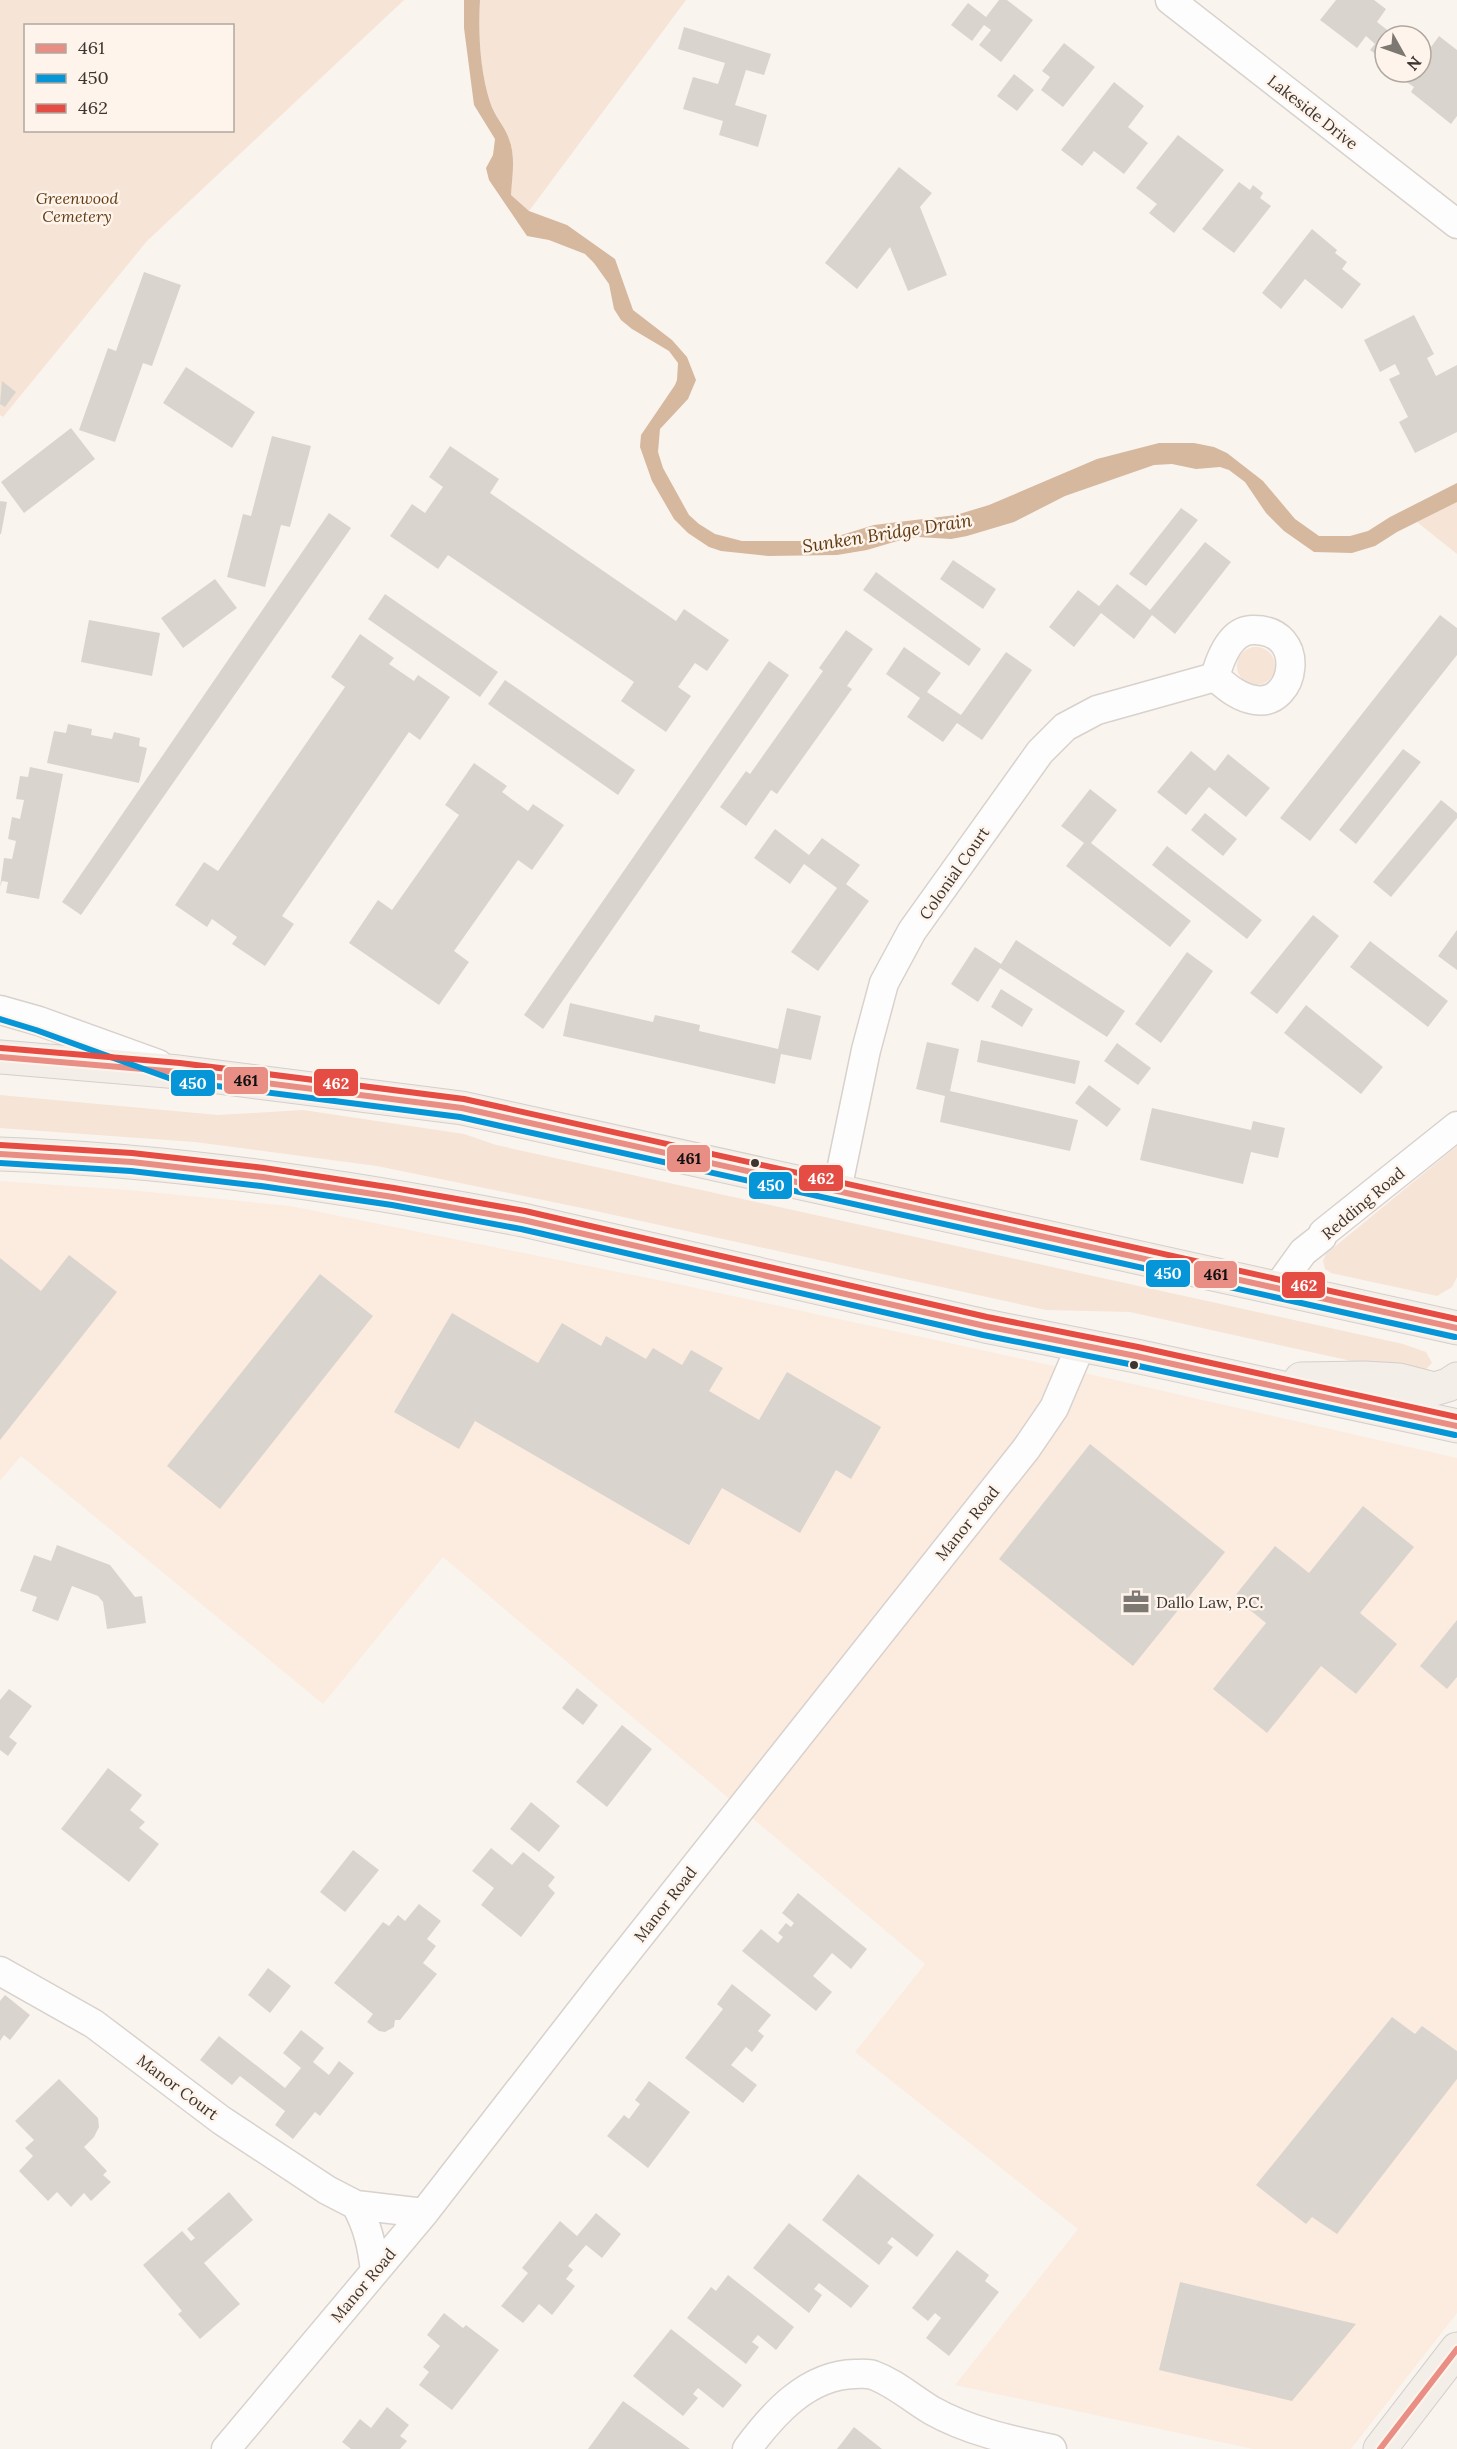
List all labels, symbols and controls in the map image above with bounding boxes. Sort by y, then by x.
legend [24,24,234,132]
north arrow [1373,24,1433,84]
text: 461 [78,36,105,59]
text: N [1403,52,1426,75]
text: 450 [78,66,109,89]
street label: Lakeside Drive [1264,70,1363,154]
text: 462 [78,96,108,119]
park label: Greenwood Cemetery [36,188,118,226]
water label: Sunken Bridge Drain [801,508,973,558]
street label: Colonial Court [915,822,994,923]
line badge: 461 [223,1066,269,1095]
line badge: 462 [313,1068,359,1097]
line badge: 450 [170,1069,216,1097]
text: 461 [234,1070,258,1090]
text: 450 [179,1073,207,1093]
text: 462 [323,1073,349,1093]
line badge: 461 [666,1144,711,1173]
text: 461 [677,1148,701,1168]
unlabelled marker [749,1157,761,1169]
street label: Redding Road [1317,1162,1409,1243]
line badge: 462 [798,1164,844,1192]
text: 462 [808,1168,834,1188]
line badge: 450 [748,1171,793,1200]
text: 450 [757,1175,785,1195]
line badge: 450 [1145,1259,1191,1288]
line badge: 461 [1193,1260,1238,1289]
text: 450 [1154,1263,1182,1283]
text: 461 [1204,1264,1228,1284]
line badge: 462 [1281,1271,1326,1299]
text: 462 [1291,1275,1317,1295]
unlabelled marker [1128,1359,1140,1371]
street label: Manor Road [931,1481,1003,1564]
office icon: Dallo Law, P.C. [1121,1587,1151,1617]
place label: Dallo Law, P.C. [1156,1592,1263,1612]
street label: Manor Road [629,1862,701,1946]
street label: Manor Court [133,2050,223,2125]
street label: Manor Road [326,2244,400,2326]

